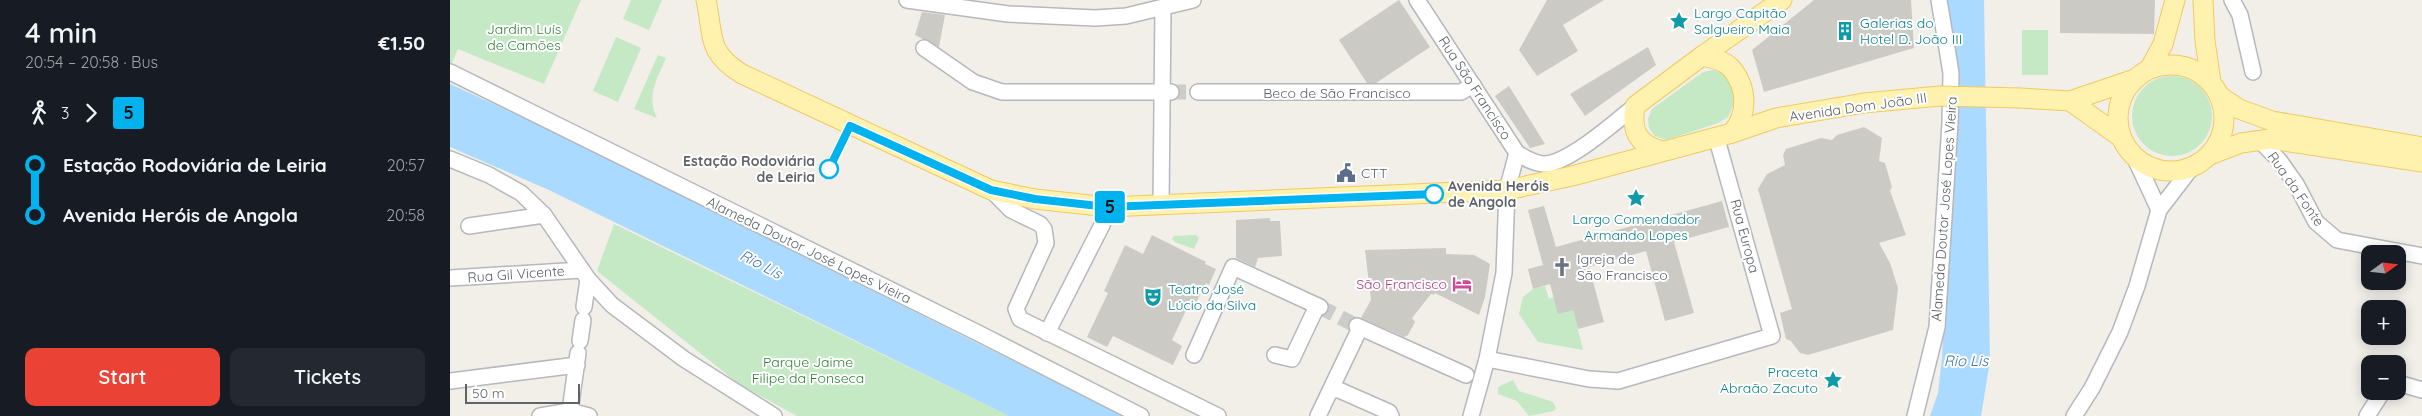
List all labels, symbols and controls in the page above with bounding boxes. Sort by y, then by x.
place label: Largo Capitão Salgueiro Maia [1694,4,1790,38]
place icon: Largo Capitão Salgueiro Maia [1668,10,1690,32]
place label: Galerias do Hotel D. João III [1860,14,1962,48]
text: 4 min [25,15,97,50]
park label: Jardim Luís de Camões [487,20,561,54]
building icon: Galerias do Hotel D. João III [1834,20,1856,42]
text: €1.50 [378,31,425,55]
street label: Rua São Francisco [1435,33,1515,143]
text: 20:54 – 20:58 · Bus [25,52,158,72]
street label: Beco de São Francisco [1263,84,1411,102]
street label: Avenida Dom João III [1788,88,1928,126]
street label: Alameda Doutor José Lopes Vieira [1927,96,1961,322]
icon: walk [25,99,53,127]
icon: forward [77,99,105,127]
text: 5 [123,101,134,124]
text: 3 [61,103,69,123]
street label: Rua da Fonte [2264,148,2328,230]
place label: Estação Rodoviária de Leiria [683,152,815,186]
text: Estação Rodoviária de Leiria [63,153,327,177]
text: 20:57 [387,155,425,175]
marker: Estação Rodoviária de Leiria [819,159,839,179]
public building icon: CTT [1335,162,1357,184]
place label: CTT [1361,164,1387,182]
place label: Avenida Heróis de Angola [1448,177,1549,211]
marker: Avenida Heróis de Angola [1424,184,1444,204]
place icon: Largo Comendador Armando Lopes [1625,187,1647,209]
line badge: 5 [1094,191,1126,223]
street label: Alameda Doutor José Lopes Vieira [704,192,914,308]
text: 5 [1105,195,1115,218]
street label: Rua Europa [1726,197,1764,275]
text: Avenida Heróis de Angola [63,203,298,227]
text: 20:58 [386,205,425,225]
place label: Largo Comendador Armando Lopes [1572,210,1700,244]
water label: Rio Lis [737,245,786,283]
north arrow [2361,245,2406,290]
map controls [2361,245,2406,400]
place label: Igreja de São Francisco [1577,250,1668,284]
church icon: Igreja de São Francisco [1551,256,1573,278]
street label: Rua Gil Vicente [467,262,565,286]
hotel icon: São Francisco [1451,273,1473,295]
place label: São Francisco [1356,275,1447,293]
place label: Teatro José Lúcio da Silva [1168,280,1256,314]
theatre icon: Teatro José Lúcio da Silva [1142,286,1164,308]
button: + [2361,300,2406,345]
button: Start [25,348,220,406]
button: Tickets [230,348,425,406]
water label: Rio Lis [1944,351,1989,370]
park label: Parque Jaime Filipe da Fonseca [752,353,864,387]
button: − [2361,355,2406,400]
place label: Praceta Abraão Zacuto [1720,363,1818,397]
place icon: Praceta Abraão Zacuto [1822,369,1844,391]
scale bar [465,381,580,404]
text: 50 m [472,384,505,402]

